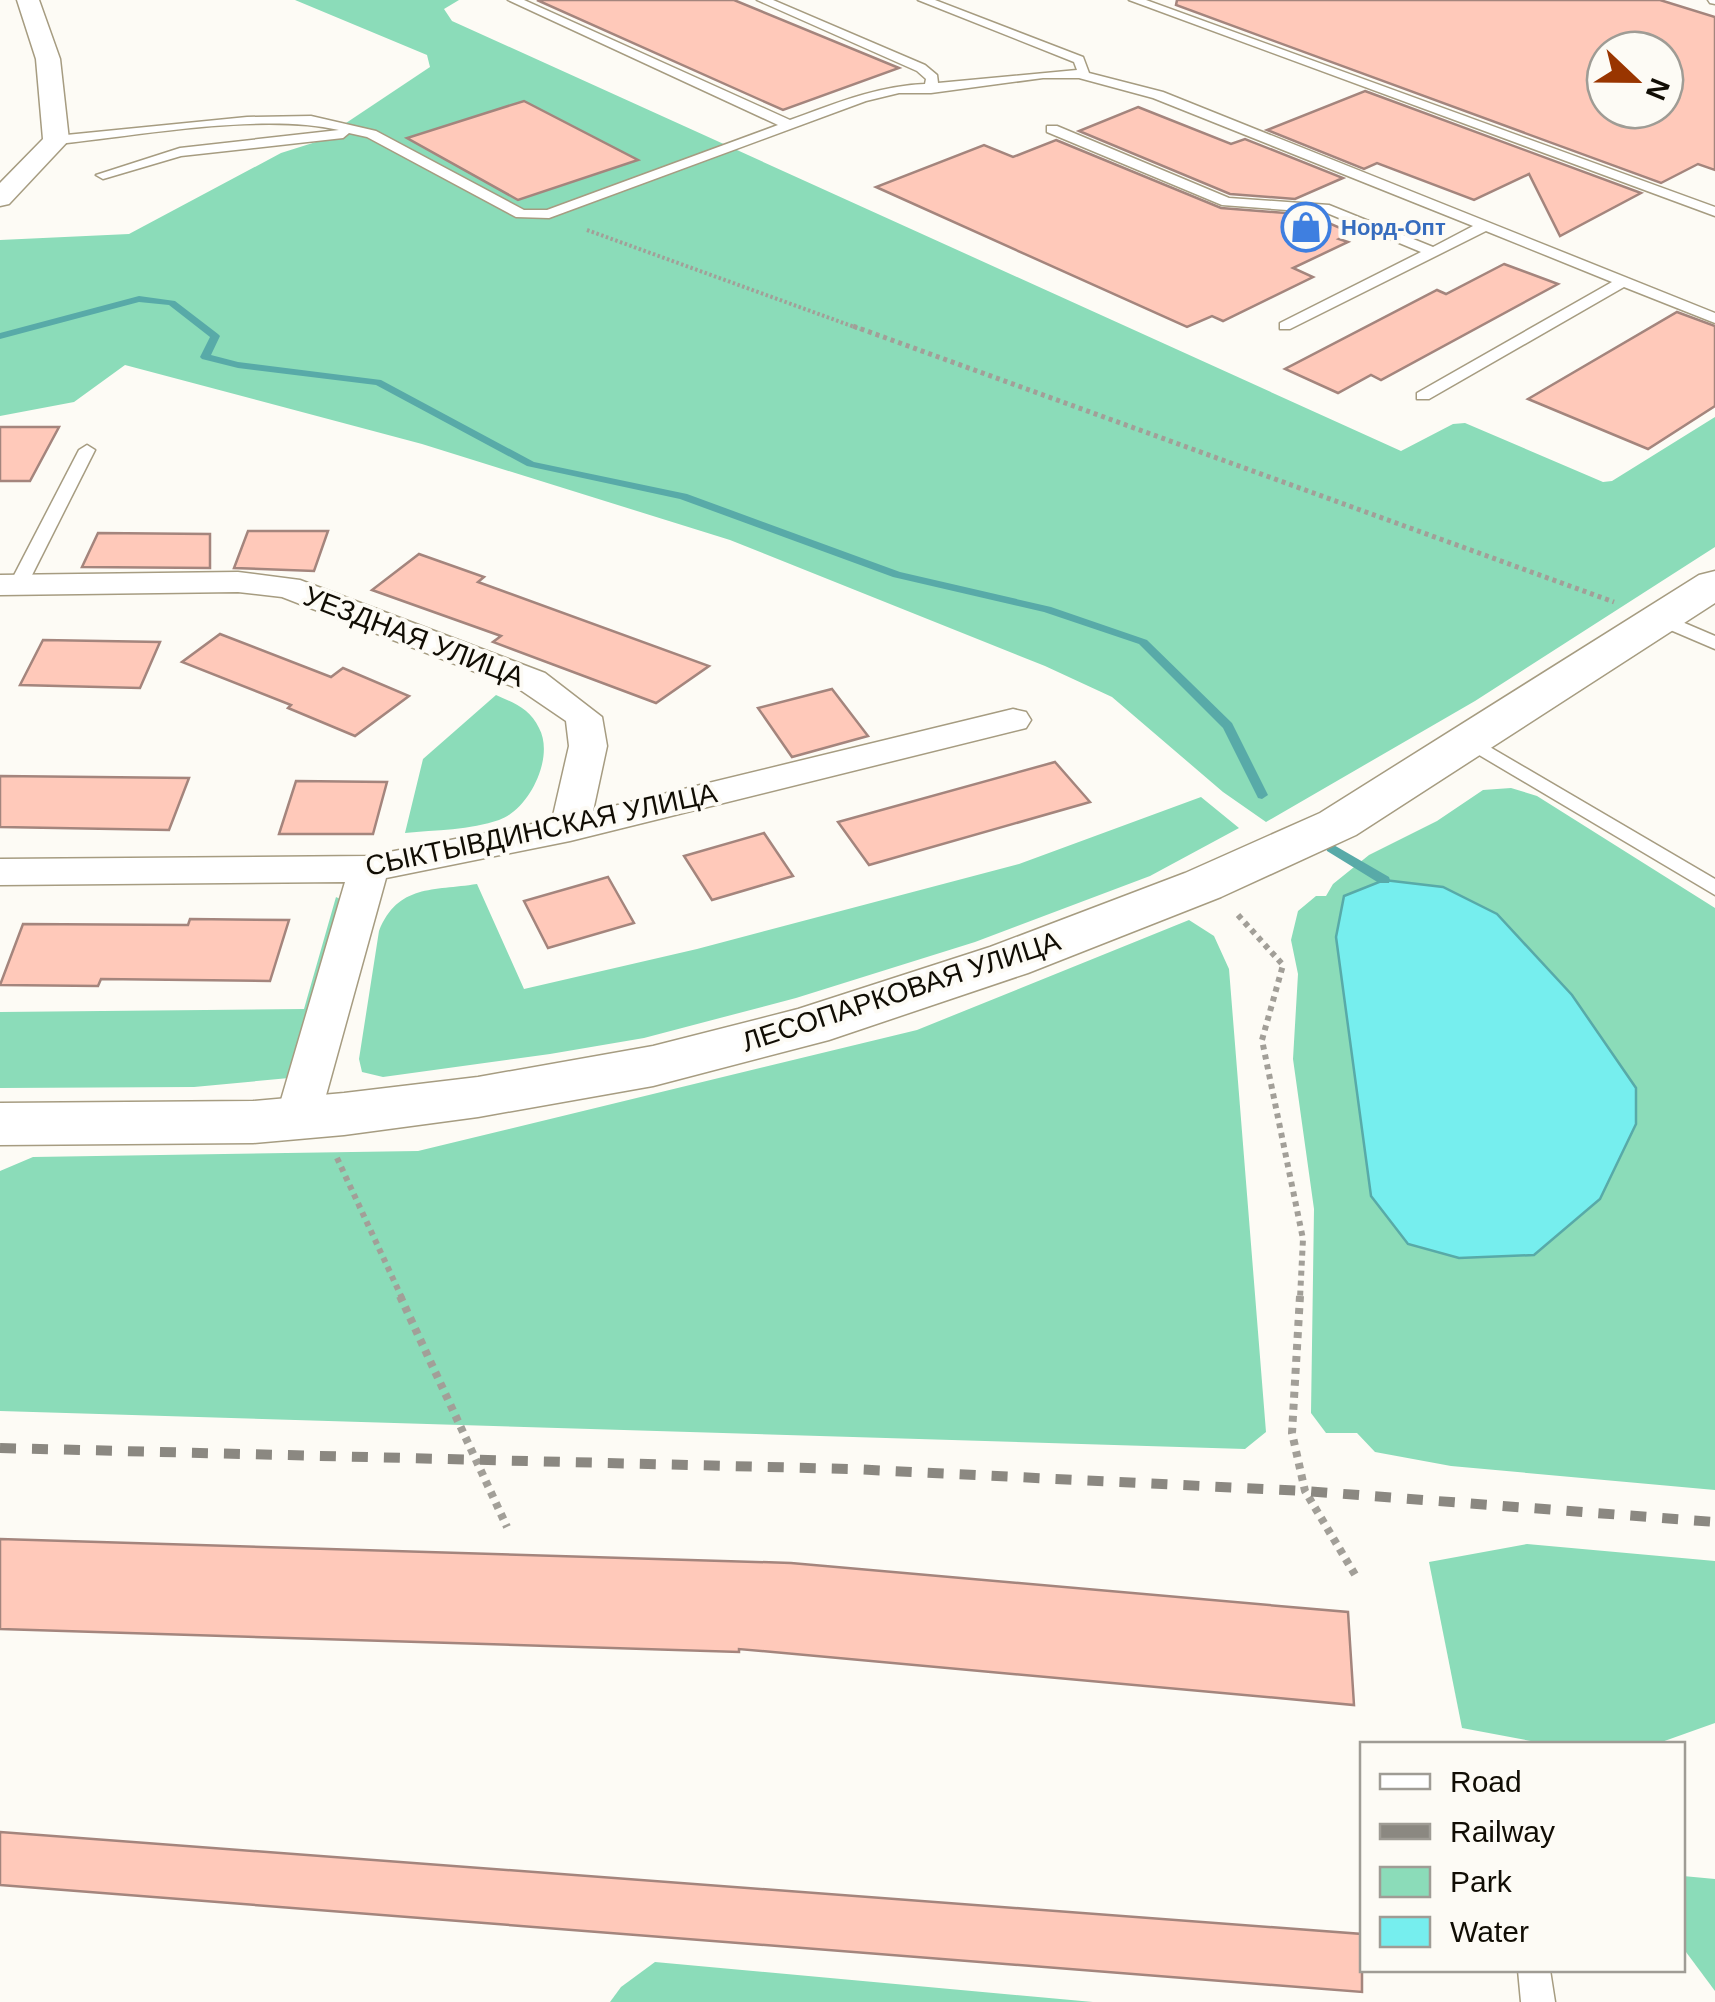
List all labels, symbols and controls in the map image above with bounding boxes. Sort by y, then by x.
north arrow [1585,30,1685,130]
text: N [1640,74,1676,104]
shop icon: Норд-Опт [1280,201,1332,253]
place label: Норд-Опт [1341,215,1446,240]
street label: УЕЗДНАЯ УЛИЦА [299,580,529,693]
street label: СЫКТЫВДИНСКАЯ УЛИЦА [363,777,720,882]
street label: ЛЕСОПАРКОВАЯ УЛИЦА [738,925,1065,1058]
legend [1360,1742,1685,1972]
text: Road [1450,1765,1522,1798]
text: Railway [1450,1815,1555,1848]
text: Park [1450,1865,1513,1898]
text: Water [1450,1915,1529,1948]

